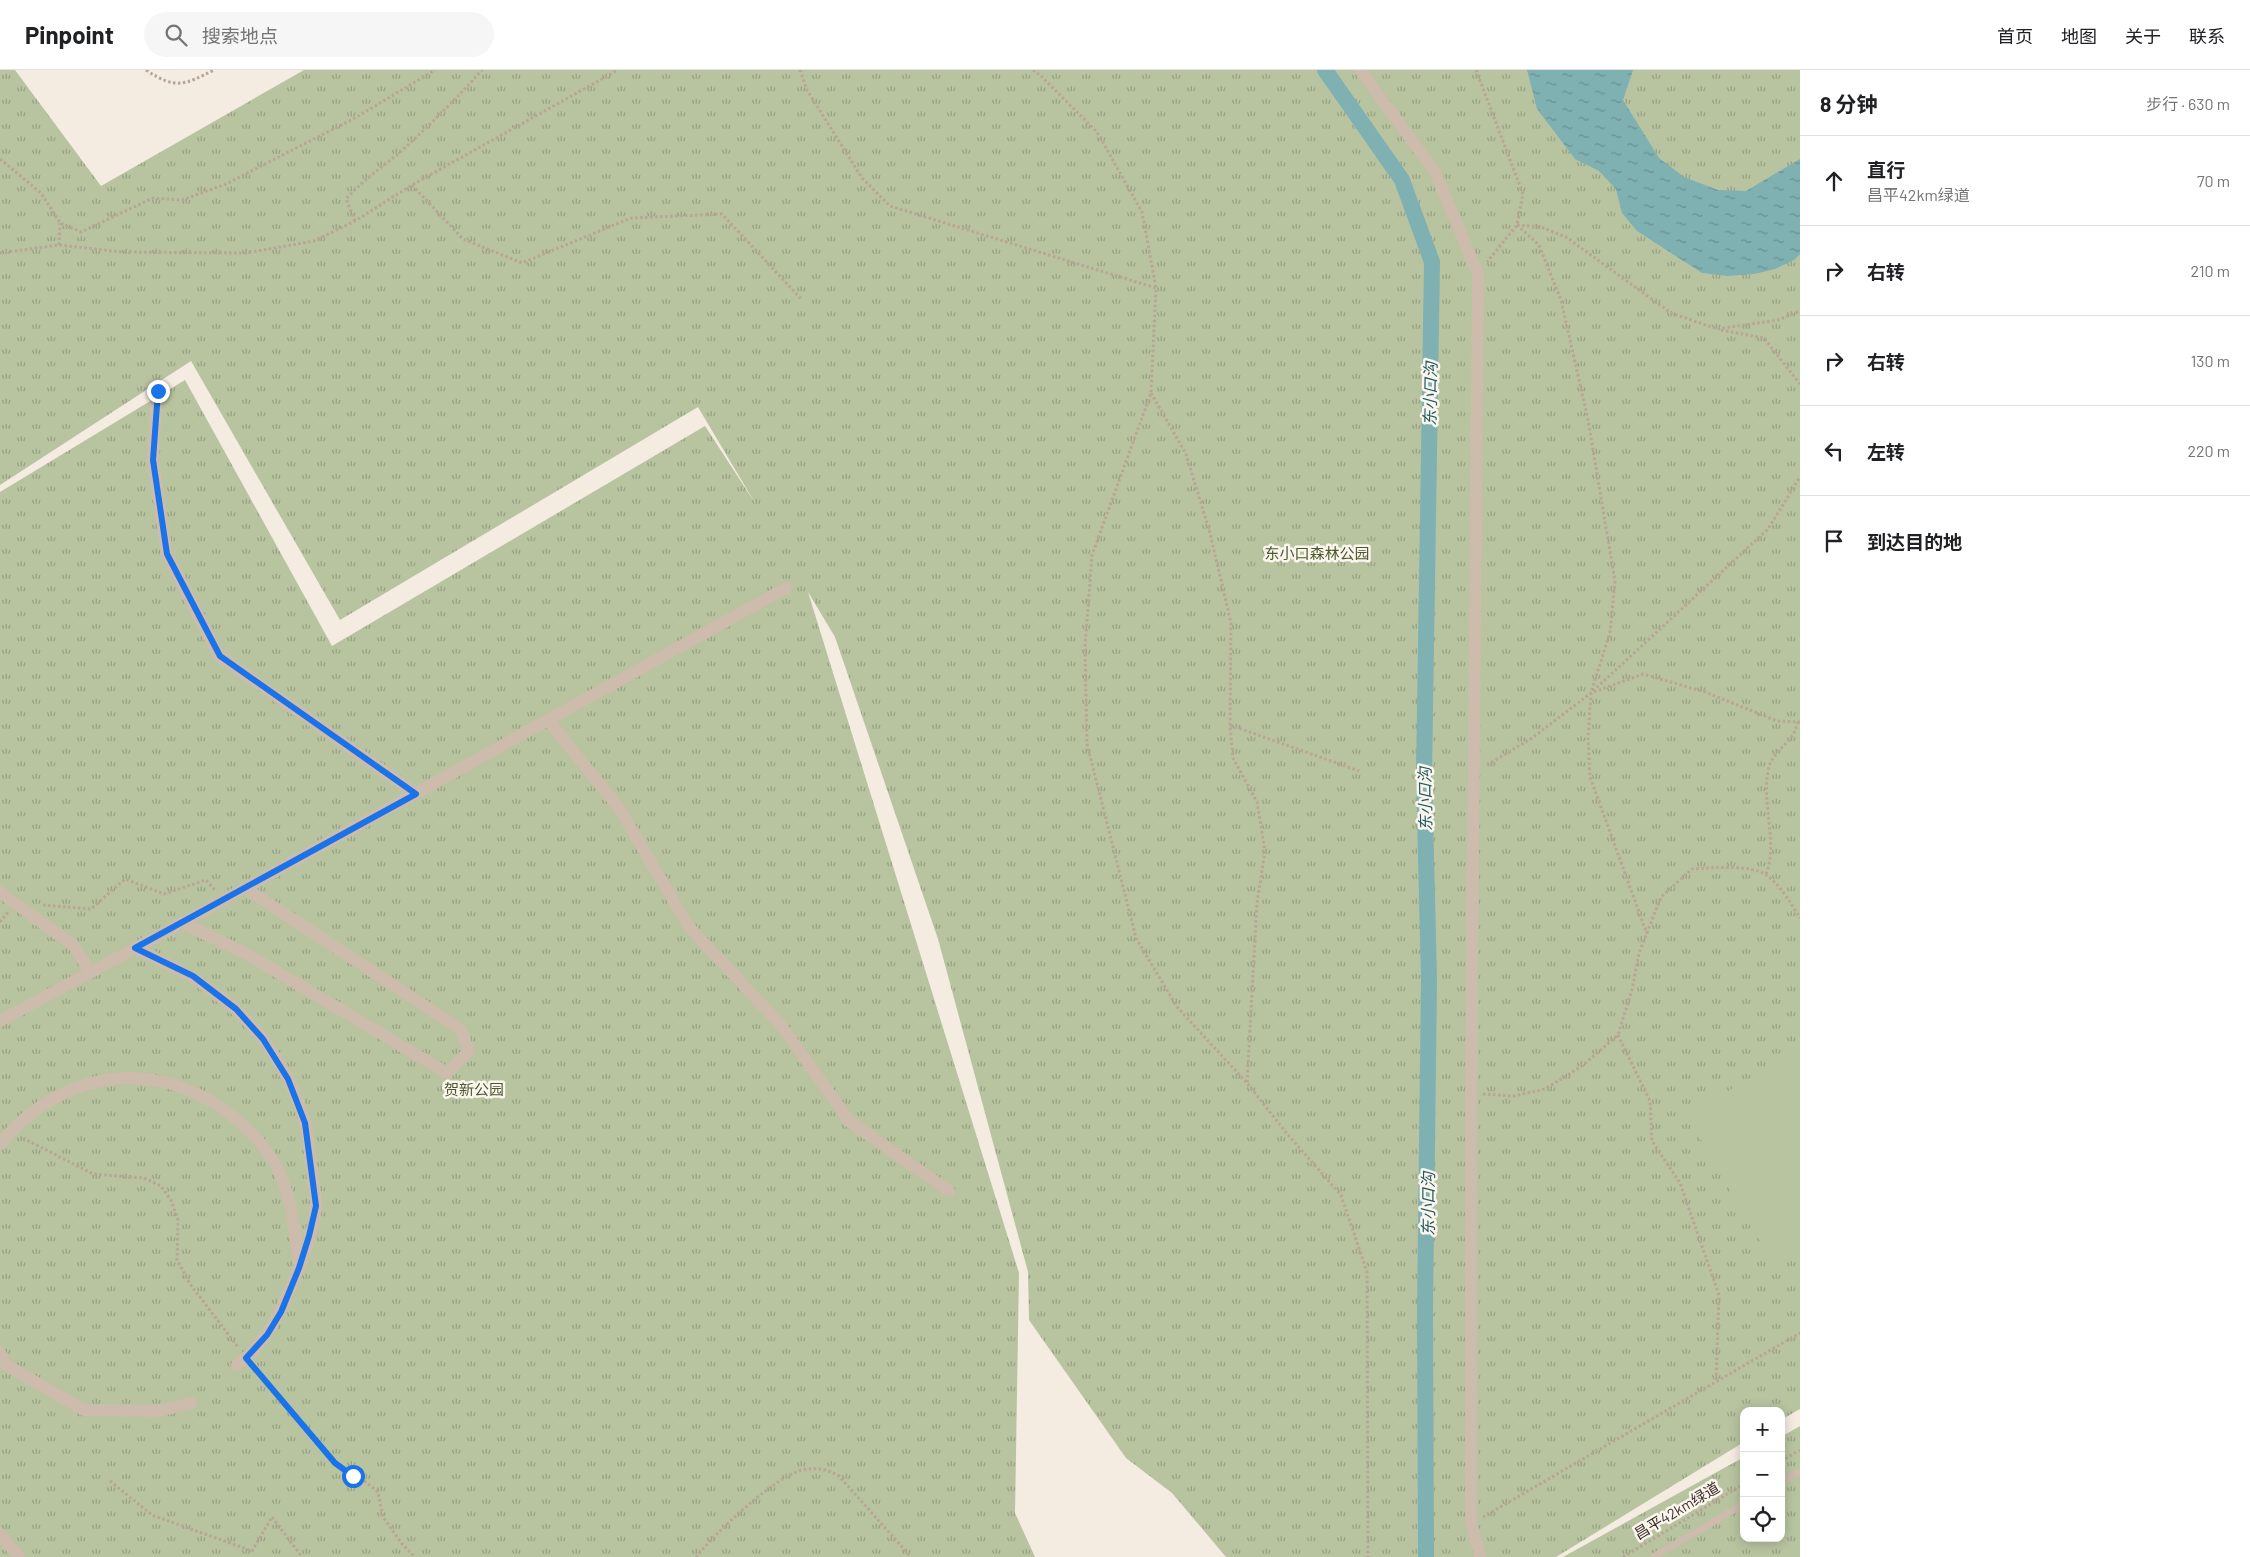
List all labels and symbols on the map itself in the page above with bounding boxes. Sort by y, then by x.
water label: 东小口沟 [1419,360,1440,426]
route end [147,380,170,403]
park label: 东小口森林公园 [1264,544,1370,562]
water label: 东小口沟 [1414,765,1435,831]
park label: 贺新公园 [444,1080,504,1098]
water label: 东小口沟 [1418,1170,1437,1236]
route start [342,1465,365,1488]
street label: 昌平42km绿道 [1631,1478,1722,1543]

